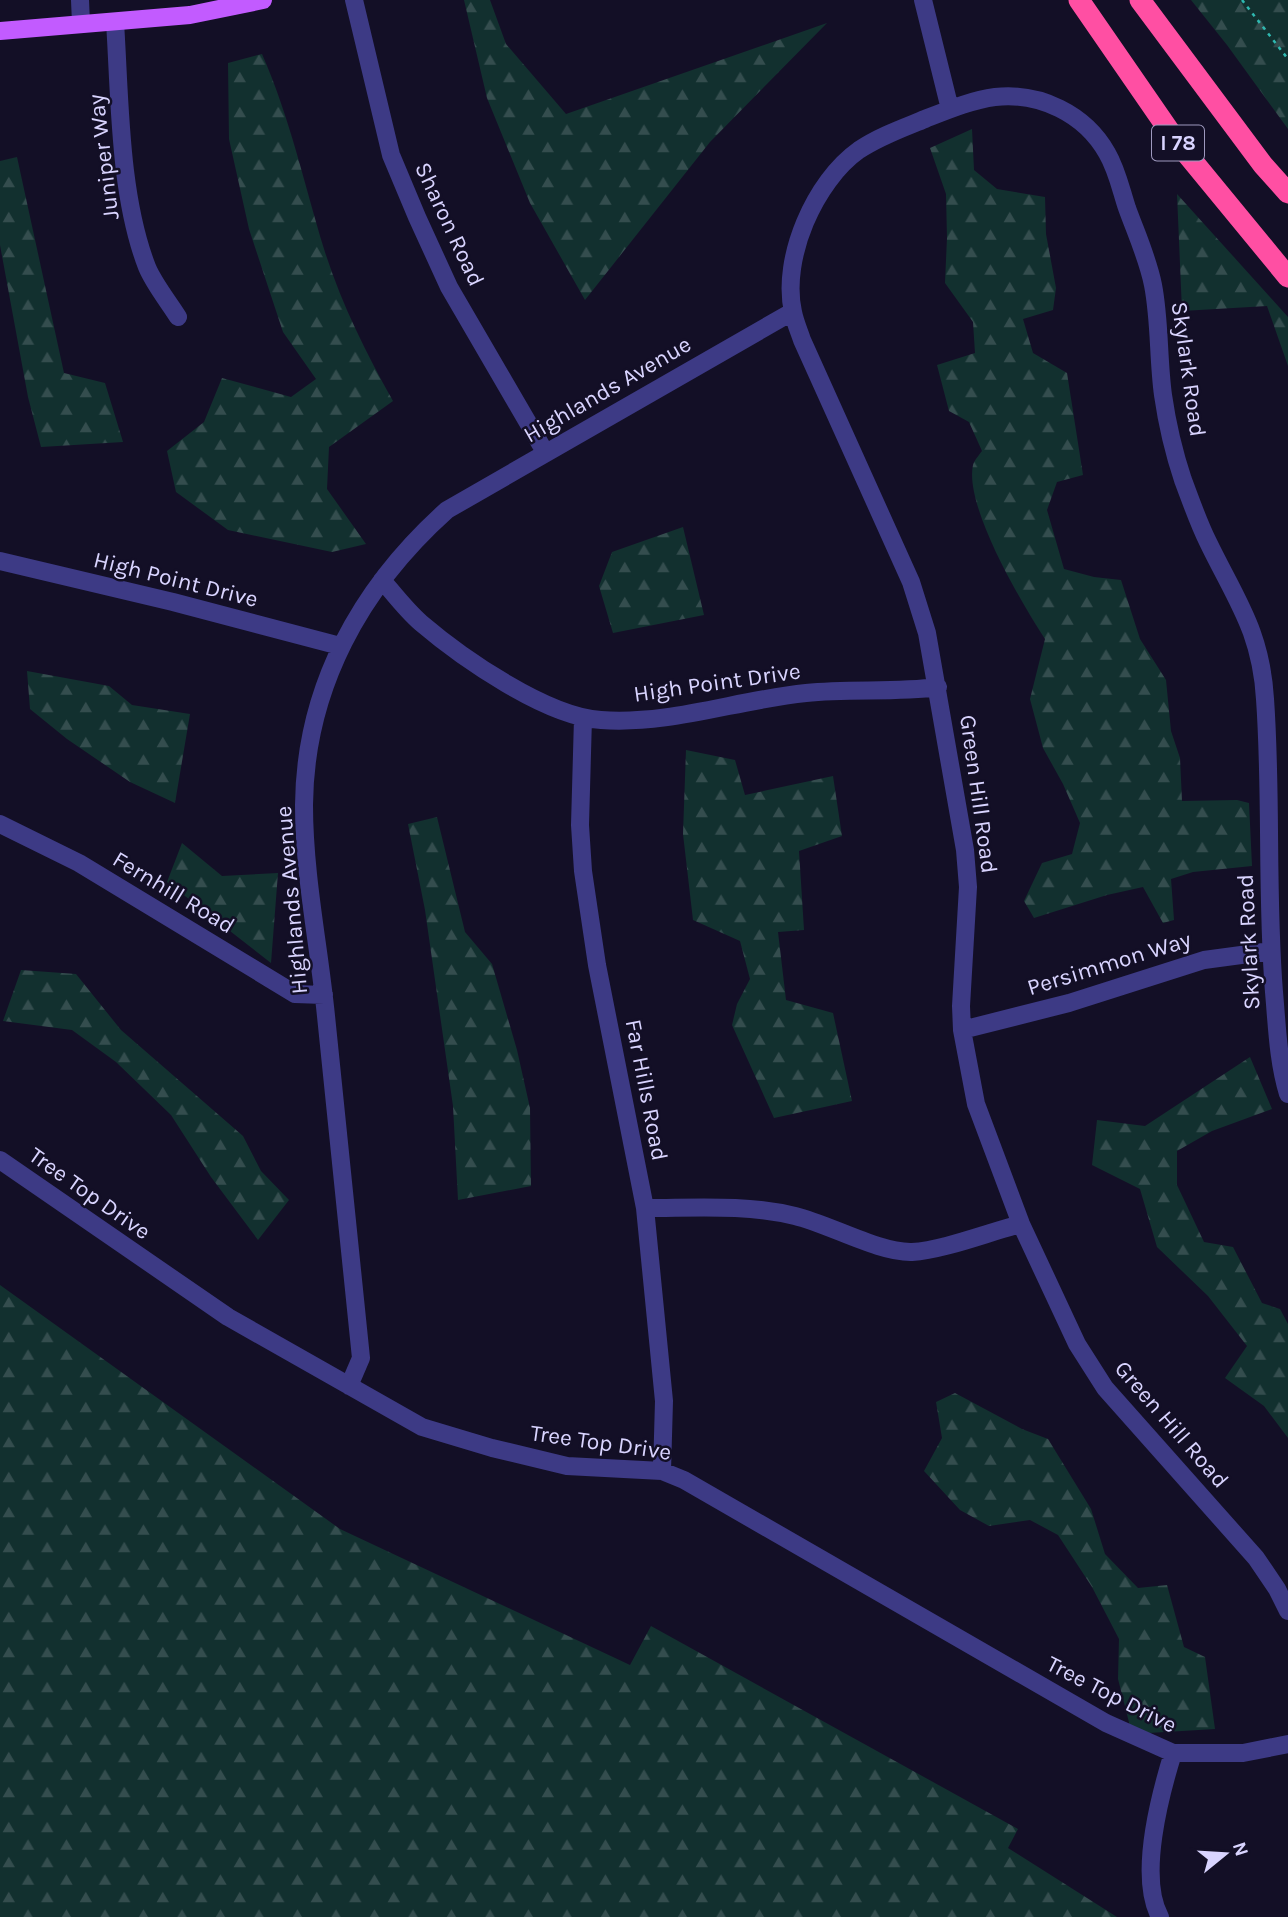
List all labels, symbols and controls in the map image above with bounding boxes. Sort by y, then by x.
street label: Juniper Way [82,92,125,221]
road number: I 78 [1152,125,1204,160]
street label: Sharon Road [409,158,490,290]
street label: Skylark Road [1166,300,1211,438]
street label: Highlands Avenue [519,331,696,448]
street label: High Point Drive [91,546,261,613]
street label: High Point Drive [632,657,802,708]
street label: Green Hill Road [954,713,1003,875]
street label: Highlands Avenue [270,805,313,995]
street label: Fernhill Road [108,845,240,939]
street label: Skylark Road [1231,873,1266,1011]
street label: Persimmon Way [1024,926,1195,1001]
street label: Far Hills Road [620,1017,673,1163]
street label: Tree Top Drive [24,1142,156,1245]
street label: Green Hill Road [1109,1355,1234,1493]
street label: Tree Top Drive [529,1419,673,1466]
street label: Tree Top Drive [1042,1650,1181,1739]
north arrow [1190,1819,1260,1889]
text: N [1228,1839,1253,1859]

